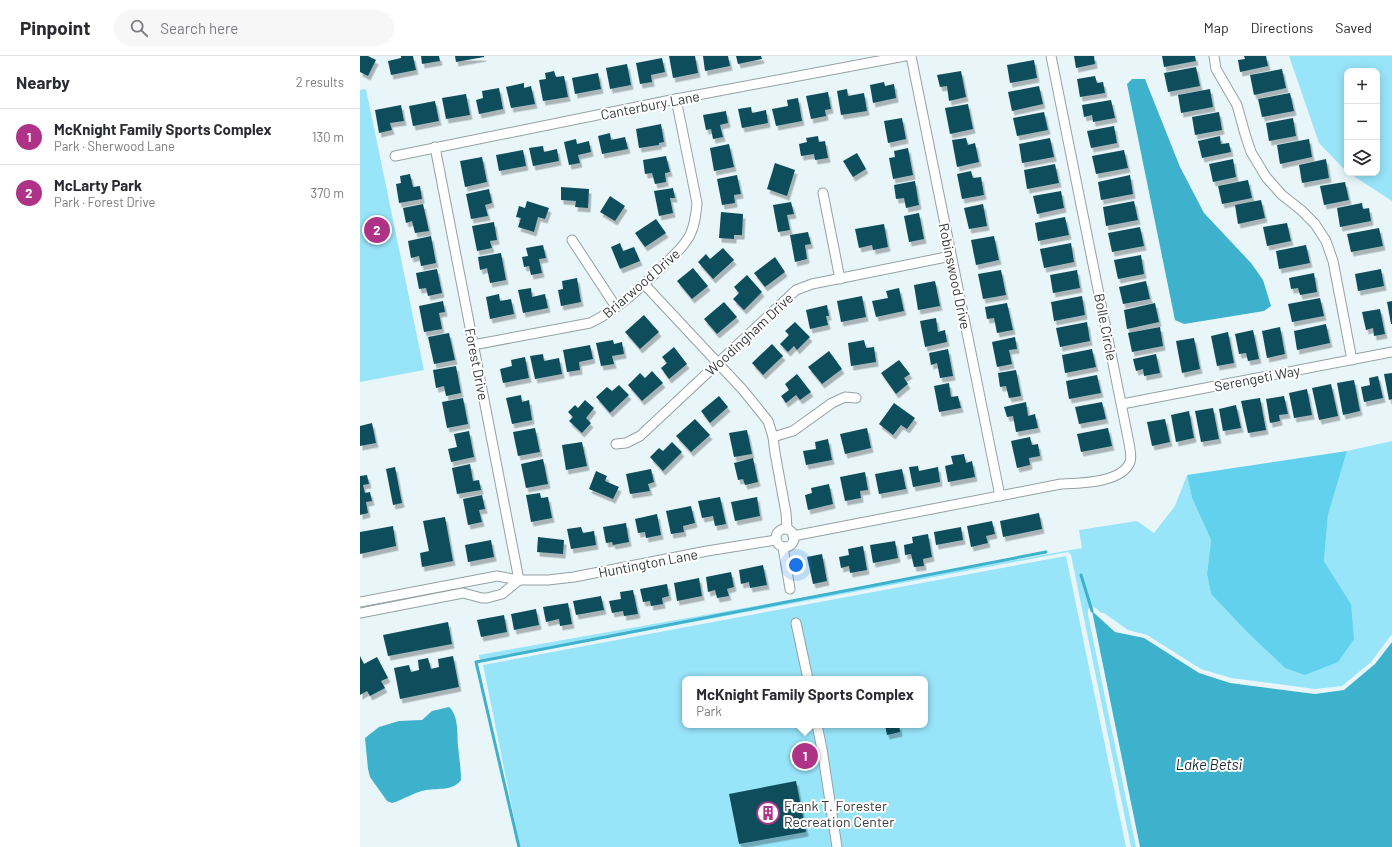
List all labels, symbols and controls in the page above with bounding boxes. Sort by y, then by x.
search box [114,10,394,46]
text: Pinpoint [20,16,90,39]
icon: search [128,17,150,39]
text: Search here [160,19,238,37]
text: Map [1204,19,1229,36]
text: Directions [1251,19,1313,36]
text: Saved [1335,19,1372,36]
map controls [1344,68,1380,176]
button: + [1344,68,1380,104]
text: Nearby [16,72,70,92]
text: 2 results [296,74,344,90]
street label: Canterbury Lane [599,87,701,123]
button: − [1344,104,1380,140]
text: McKnight Family Sports Complex [54,120,272,138]
text: 1 [27,129,31,145]
text: 130 m [312,129,344,145]
text: Park · Sherwood Lane [54,138,175,154]
button: layers [1344,140,1380,176]
text: McLarty Park [54,176,142,194]
text: 2 [25,185,33,201]
text: 370 m [310,185,344,201]
text: Park · Forest Drive [54,194,155,210]
pin: 2 [364,215,390,245]
street label: Robinswood Drive [935,221,975,331]
street label: Briarwood Drive [599,245,683,321]
street label: Woodingham Drive [702,289,796,379]
street label: Bolle Circle [1091,292,1121,362]
street label: Forest Drive [462,326,492,402]
street label: Serengeti Way [1213,361,1302,395]
street label: Huntington Lane [597,545,699,581]
your location [786,555,806,575]
popup [682,676,928,728]
text: McKnight Family Sports Complex [696,685,914,703]
text: Park [696,703,722,719]
pin: 1 [792,741,818,771]
water label: Lake Betsi [1176,755,1243,773]
place label: Frank T. Forester Recreation Center [784,797,894,830]
building icon: Frank T. Forester Recreation Center [755,800,781,826]

